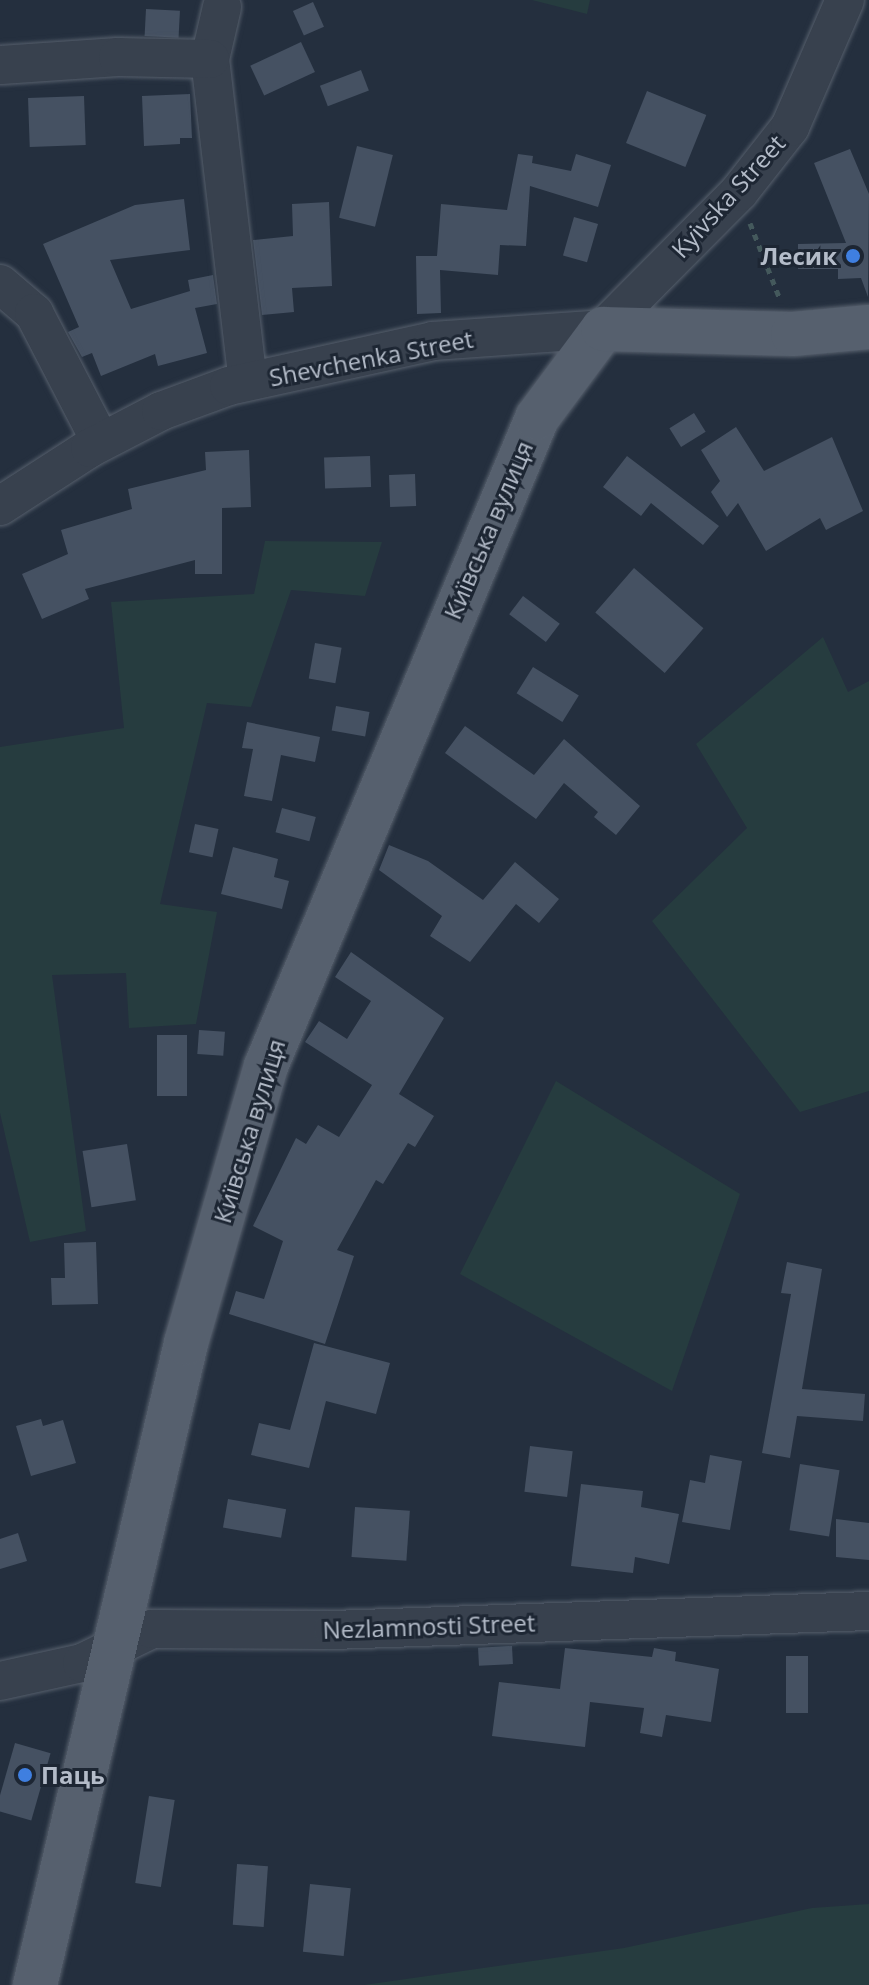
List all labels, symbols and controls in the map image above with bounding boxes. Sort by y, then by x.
street label: Kyivska Street [665,129,791,263]
place label: Лесик [760,242,837,270]
marker: Лесик [844,247,862,265]
street label: Shevchenka Street [267,324,475,392]
street label: Київська вулиця [438,437,538,623]
street label: Київська вулиця [207,1036,291,1226]
street label: Nezlamnosti Street [322,1608,536,1644]
place label: Паць [41,1761,105,1789]
marker: Паць [16,1766,34,1784]

